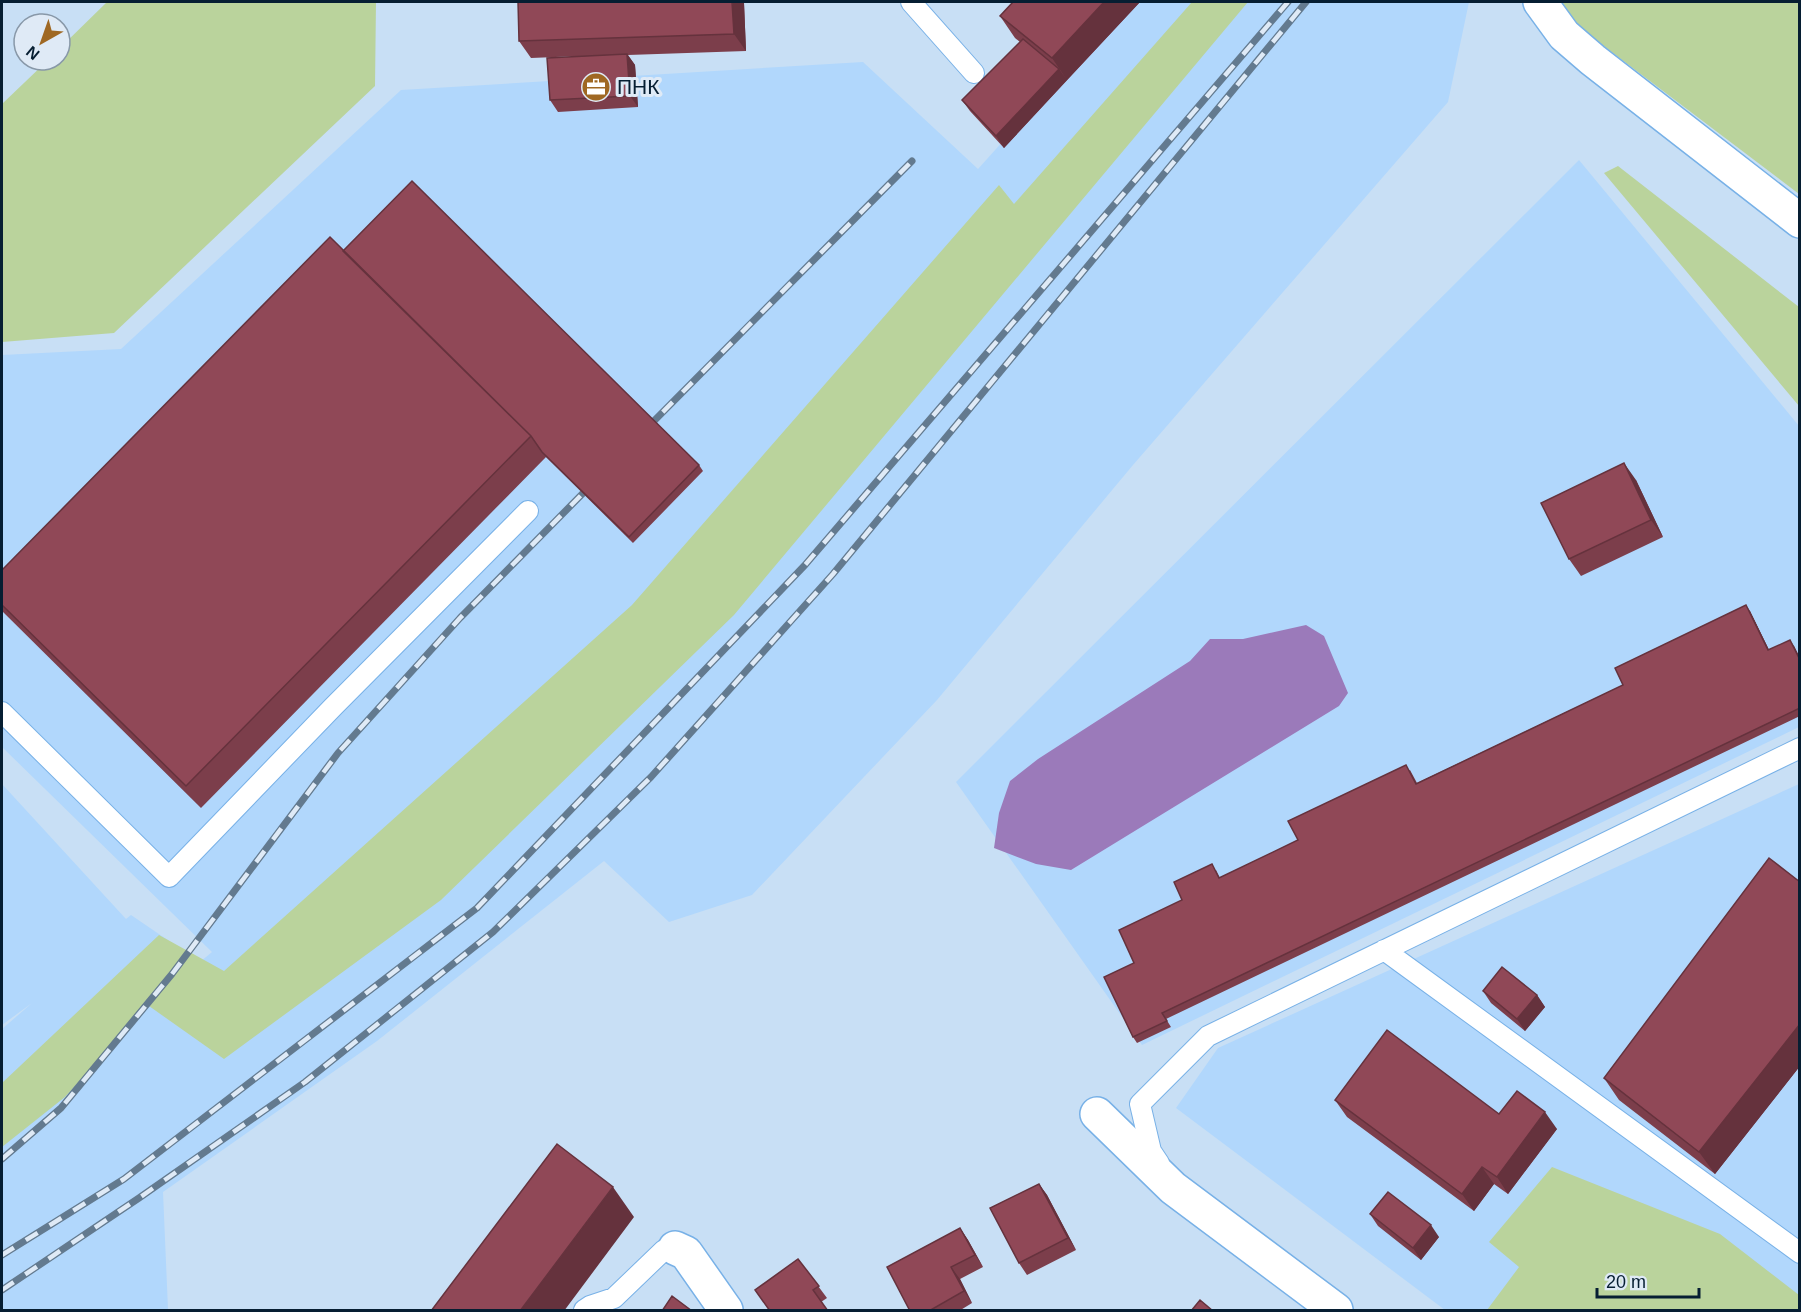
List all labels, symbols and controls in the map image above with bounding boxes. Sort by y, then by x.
north arrow [12,12,72,72]
text: N [23,43,43,63]
office icon: ПНК [580,71,612,103]
place label: ПНК [617,75,660,98]
scale bar [1597,1261,1699,1299]
text: 20 m [1606,1272,1646,1292]

